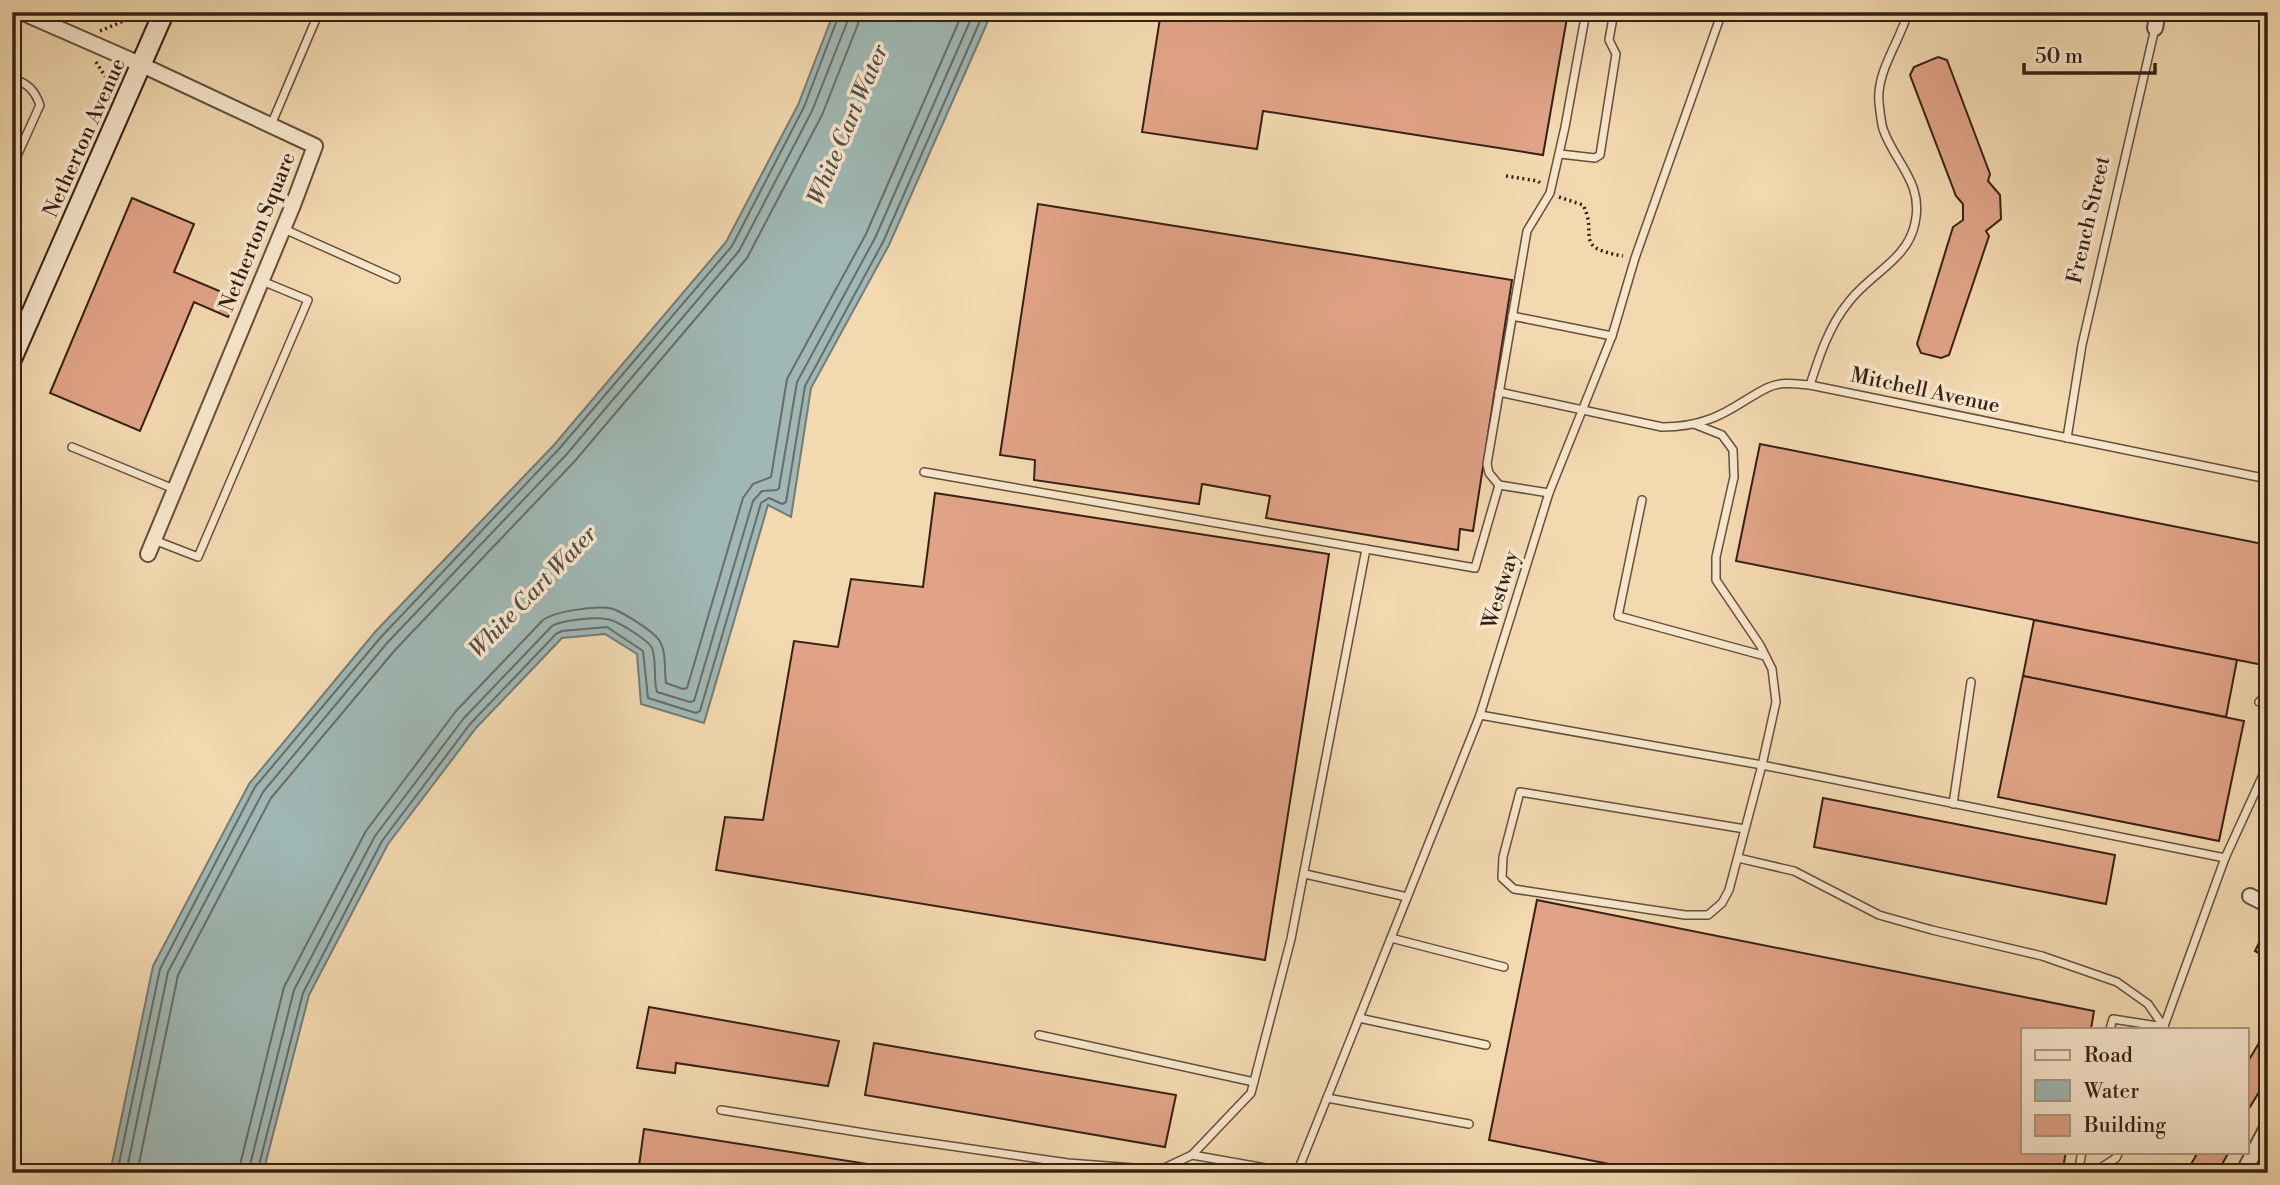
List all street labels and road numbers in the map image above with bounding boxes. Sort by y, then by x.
street label: Netherton Avenue [38,54,132,222]
street label: Netherton Square [214,149,302,315]
street label: French Street [2062,153,2116,286]
street label: Mitchell Avenue [1848,362,2002,420]
street label: Westway [1477,547,1525,633]

